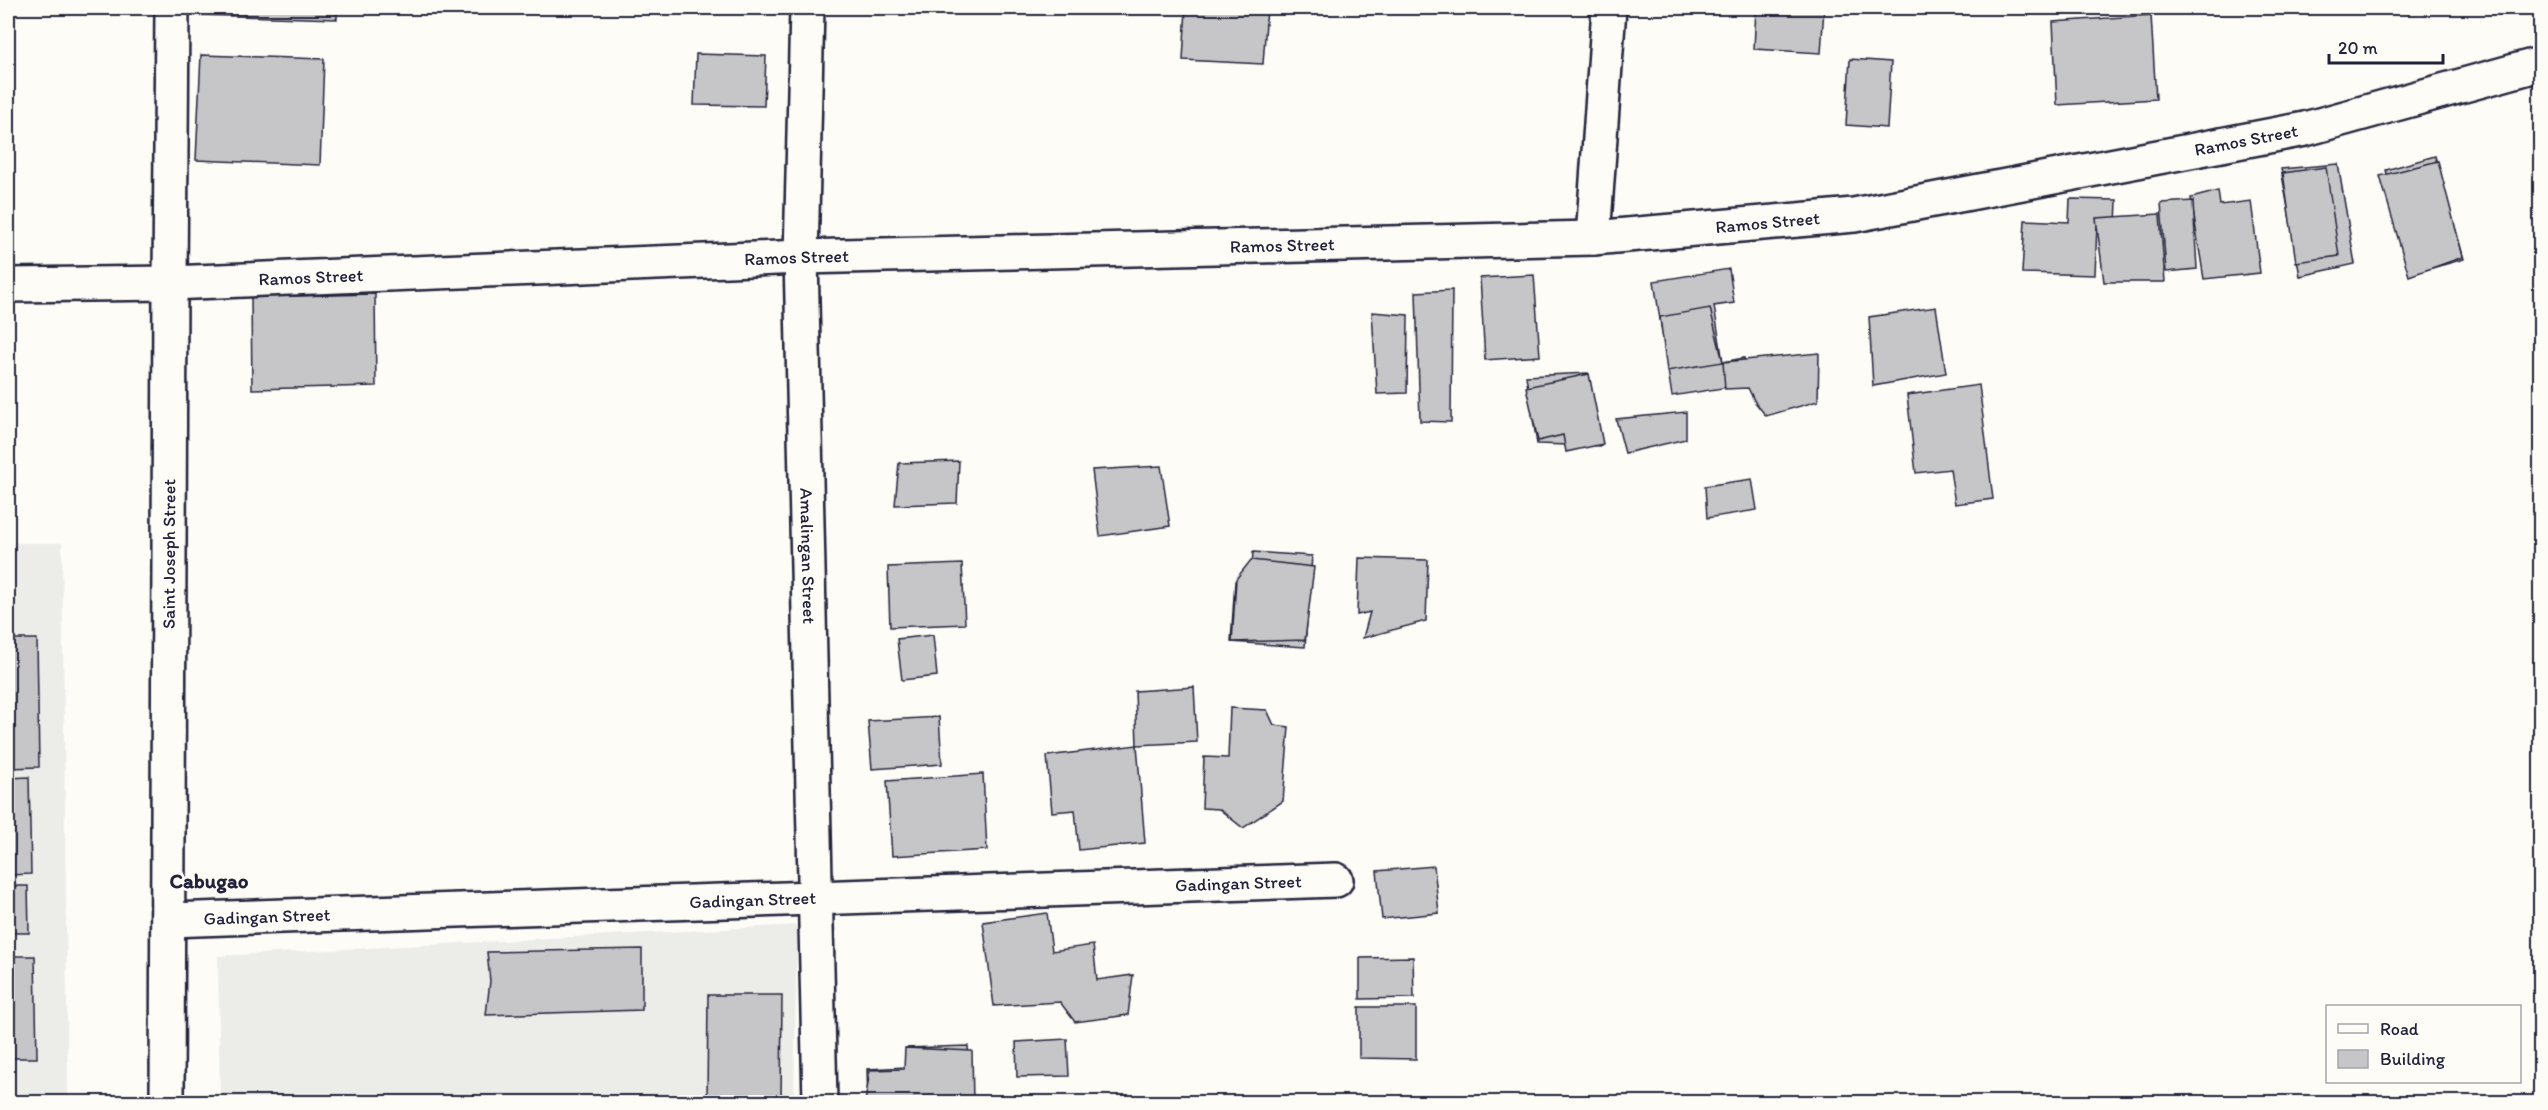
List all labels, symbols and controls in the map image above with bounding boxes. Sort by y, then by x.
scale bar [2329,27,2443,65]
text: 20 m [2338,37,2378,59]
street label: Ramos Street [2193,120,2300,161]
street label: Ramos Street [1714,207,1821,238]
street label: Ramos Street [1230,233,1335,258]
street label: Ramos Street [744,245,849,270]
street label: Ramos Street [258,264,364,290]
street label: Saint Joseph Street [158,479,180,629]
street label: Amalingan Street [795,488,820,624]
district label: Cabugao [169,868,249,894]
street label: Gadingan Street [1175,870,1302,897]
street label: Gadingan Street [689,887,817,913]
street label: Gadingan Street [203,903,331,930]
legend [2326,1005,2521,1083]
text: Road [2380,1018,2419,1040]
text: Building [2380,1048,2446,1070]

